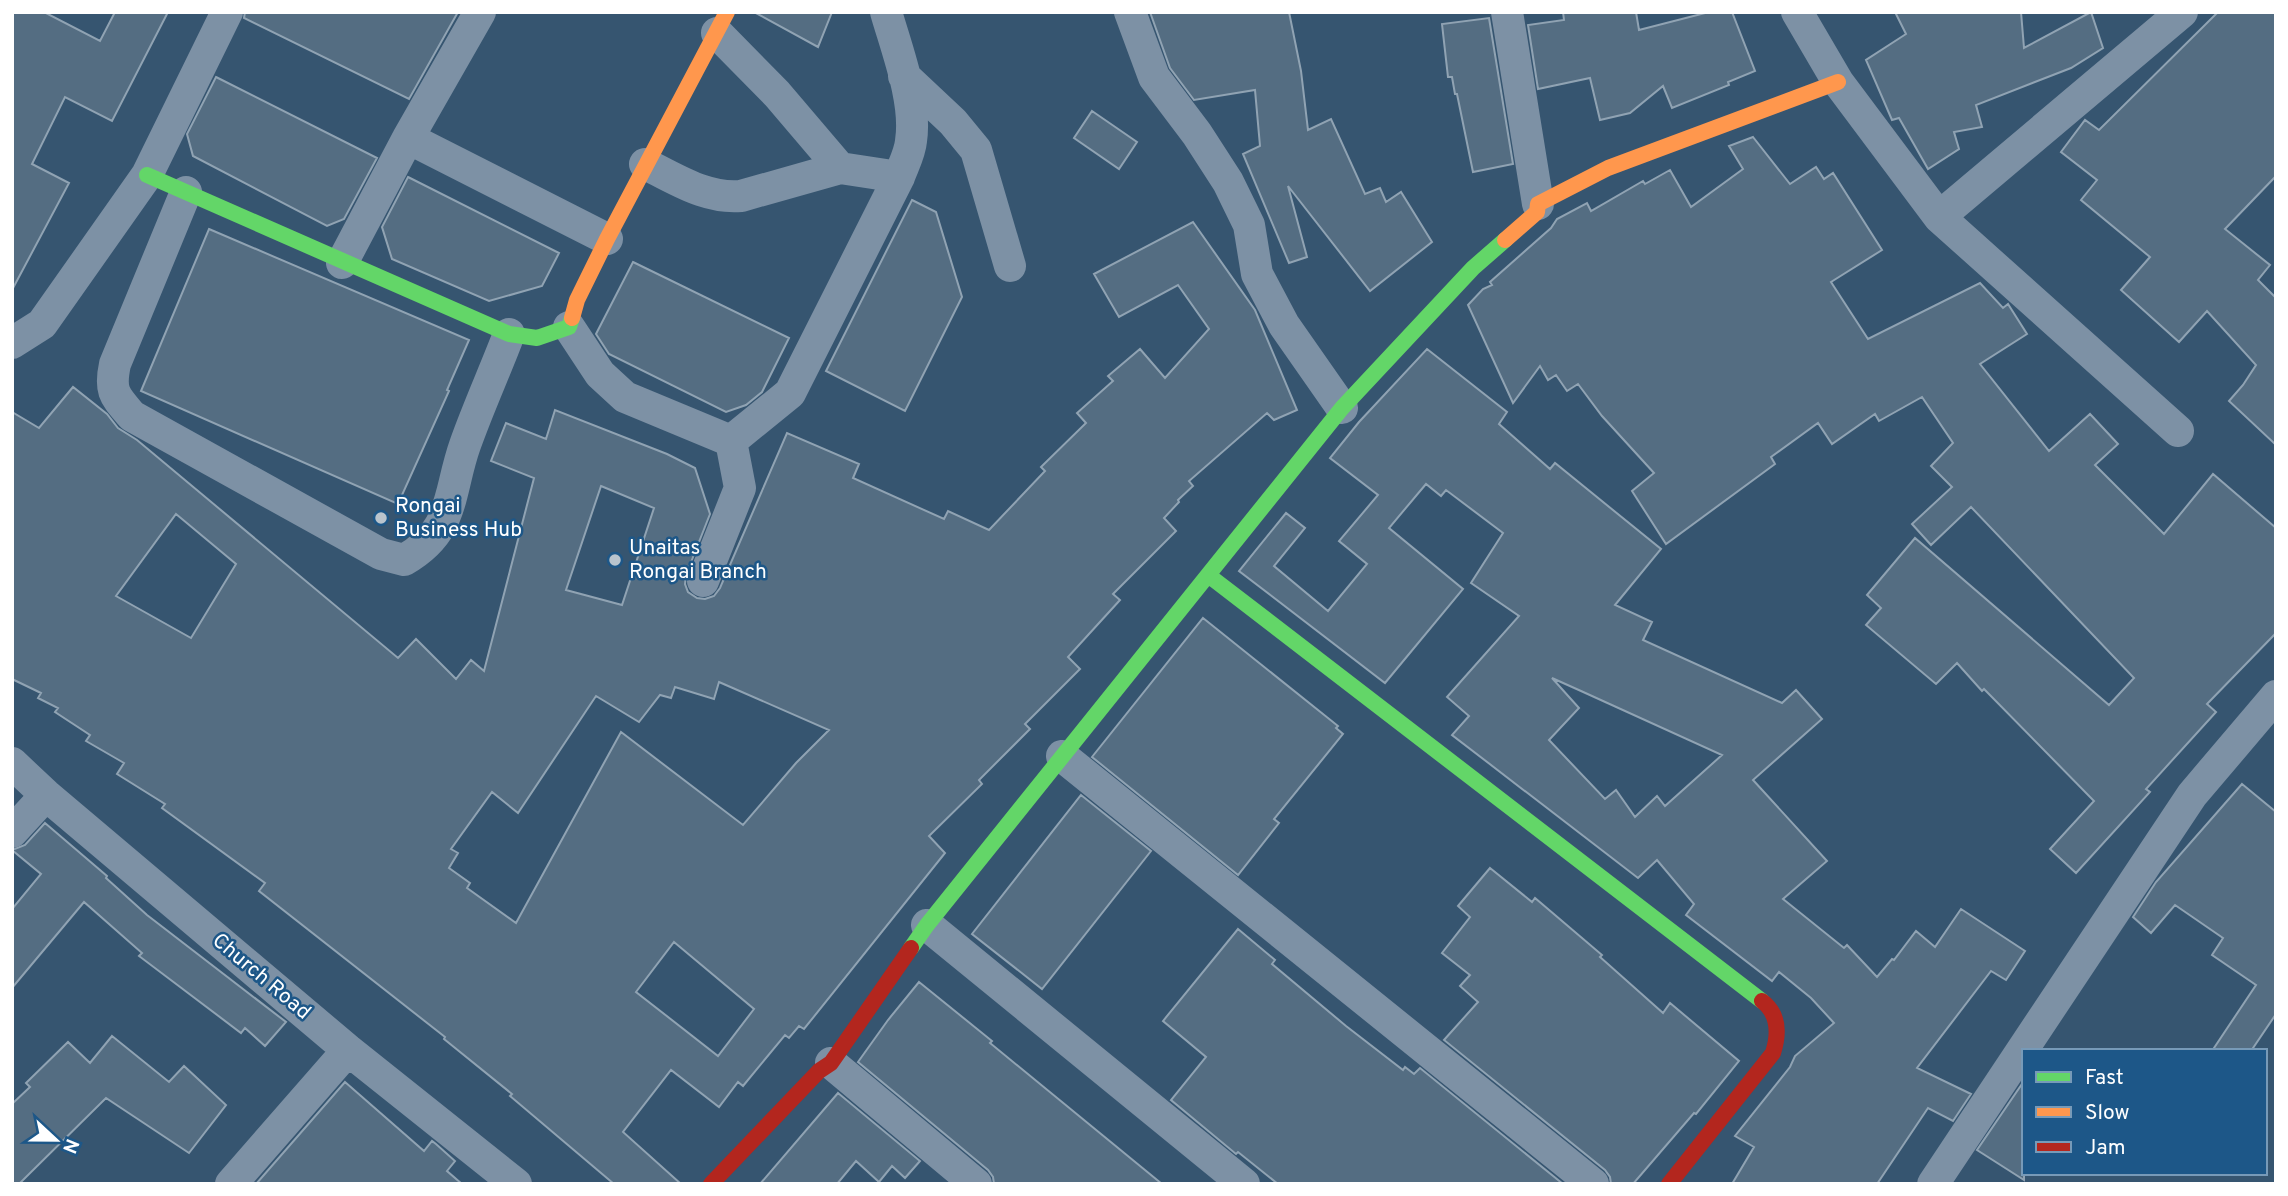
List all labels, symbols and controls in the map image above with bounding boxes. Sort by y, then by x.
place label: Rongai Business Hub [395,493,522,544]
marker: Rongai Business Hub [373,510,389,526]
place label: Unaitas Rongai Branch [629,535,767,586]
marker: Unaitas Rongai Branch [607,552,623,568]
street label: Church Road [206,928,316,1026]
legend [2022,1049,2267,1175]
text: Fast [2085,1065,2124,1092]
text: Slow [2085,1100,2130,1127]
north arrow [21,1105,91,1175]
text: N [56,1135,84,1156]
text: Jam [2085,1135,2126,1162]

